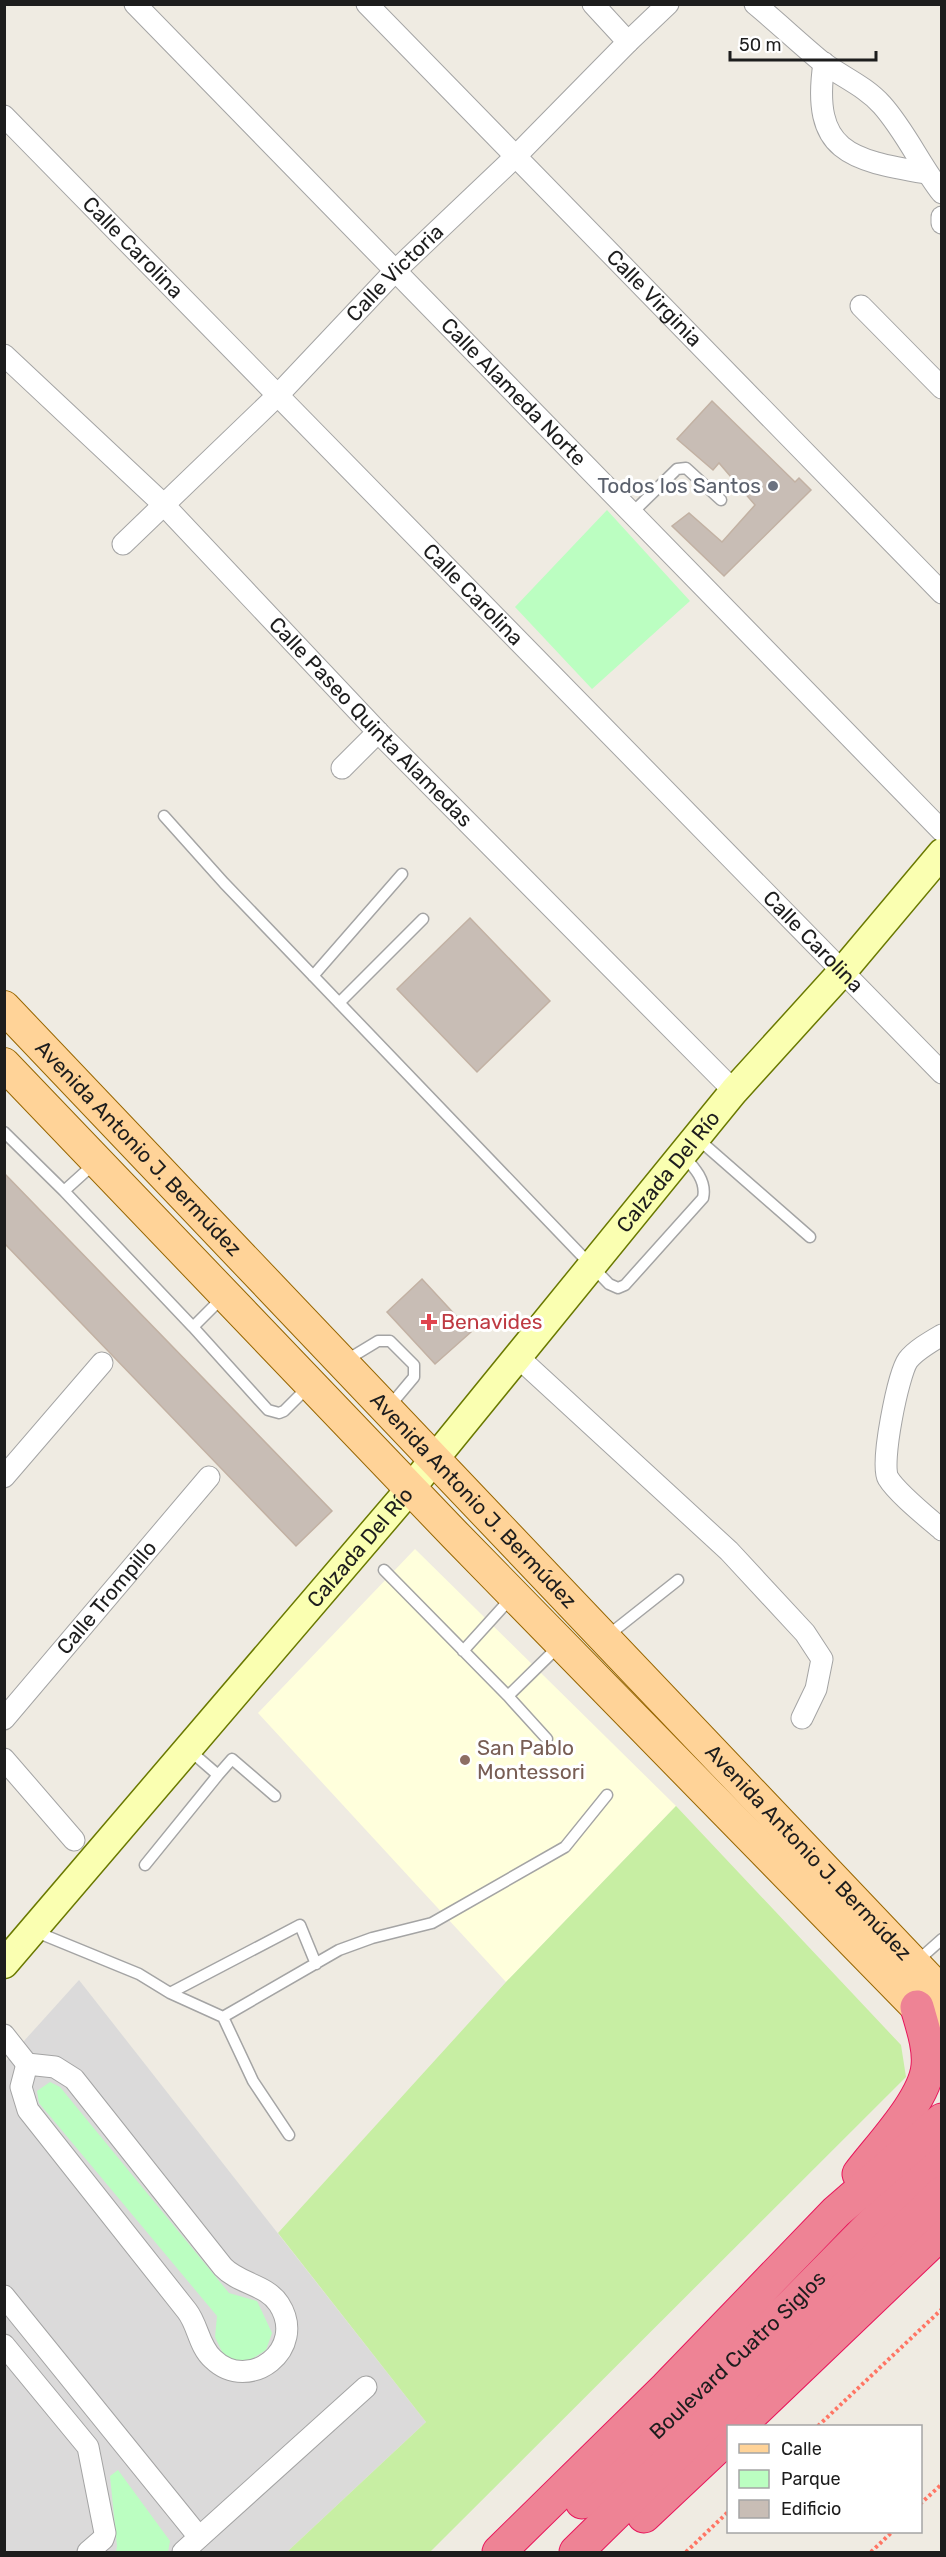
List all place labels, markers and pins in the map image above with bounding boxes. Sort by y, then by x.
place label: Todos los Santos [597,473,761,498]
marker: Todos los Santos [766,479,780,493]
place label: Benavides [441,1309,543,1334]
marker: Benavides [422,1315,436,1329]
place label: San Pablo Montessori [477,1735,585,1784]
marker: San Pablo Montessori [458,1753,472,1767]

